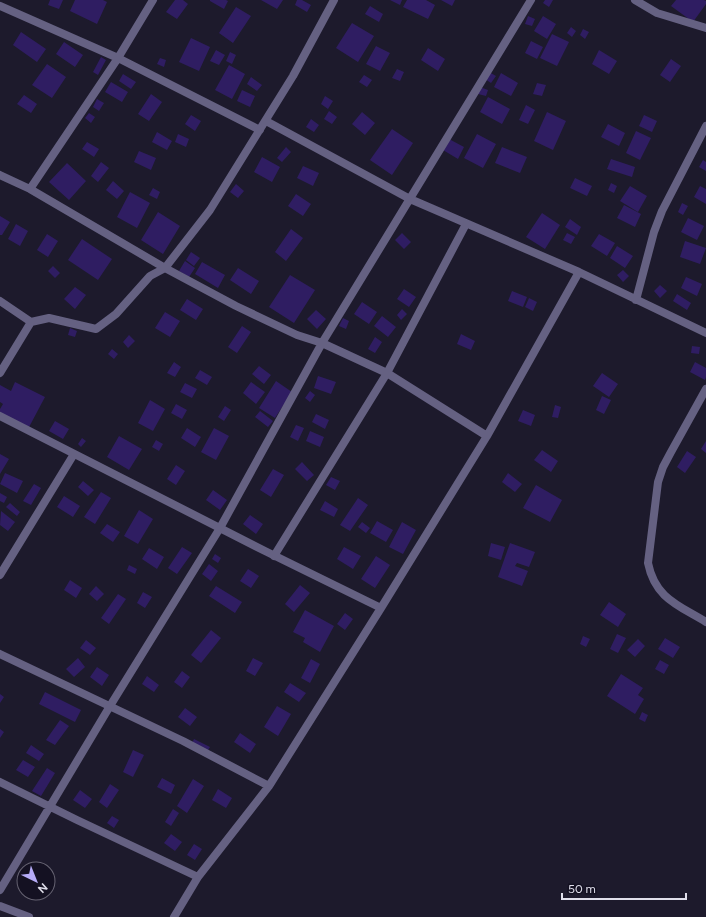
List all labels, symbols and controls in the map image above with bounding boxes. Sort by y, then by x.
north arrow [16,861,56,901]
scale bar [562,875,686,901]
text: N [35,880,50,896]
text: 50 m [568,882,596,896]

